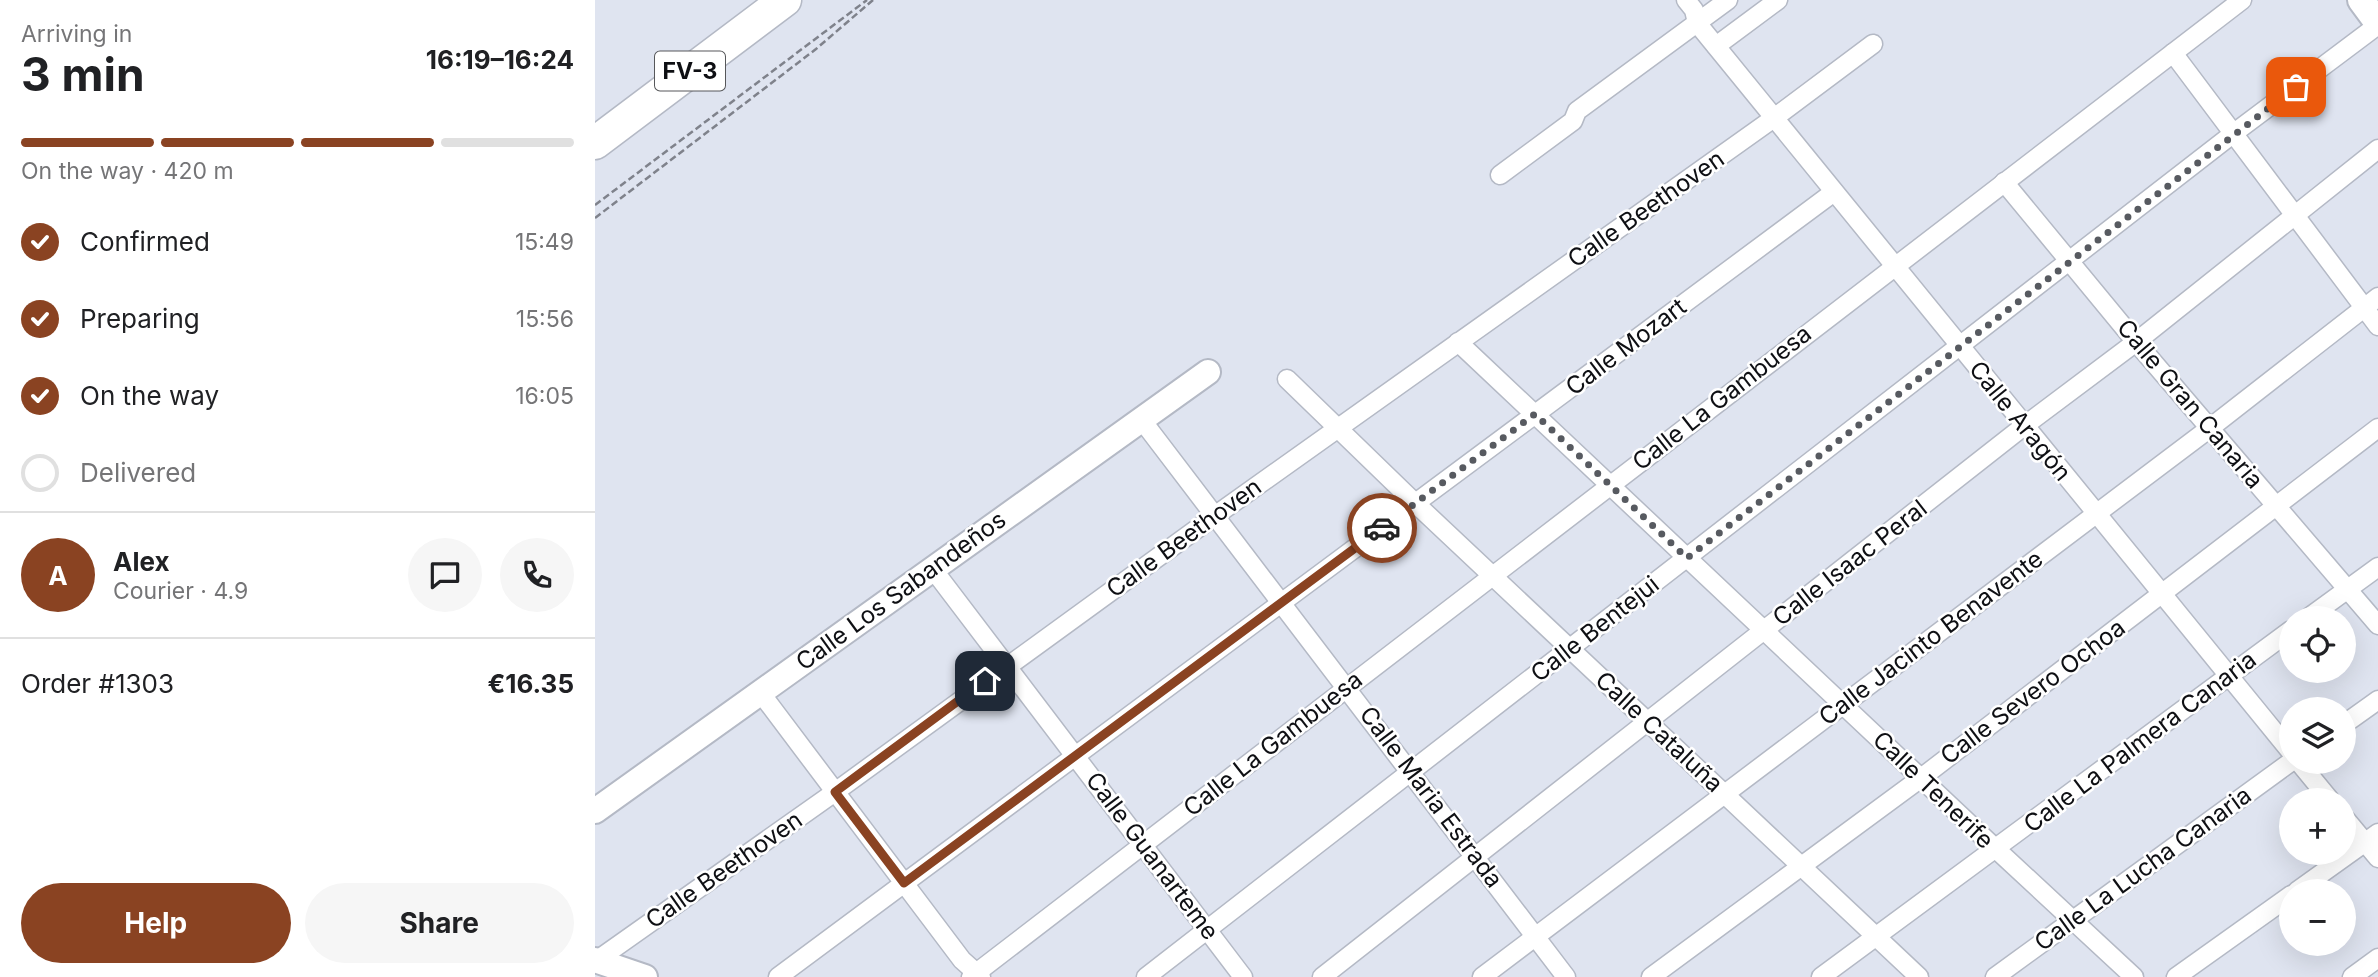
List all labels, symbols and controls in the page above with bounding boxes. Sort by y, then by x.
text: Arriving in [21,20,132,48]
text: 16:19–16:24 [426,44,574,75]
text: 3 min [21,46,145,102]
road number: FV-3 [655,52,725,90]
pin [2266,57,2326,117]
icon: bag [2277,68,2315,106]
street label: Calle Beethoven [1562,144,1729,273]
text: On the way · 420 m [21,157,234,185]
icon: check [21,223,59,261]
text: Confirmed [80,226,210,257]
text: 15:49 [515,228,574,256]
street label: Calle Mozart [1560,292,1692,401]
icon: check [21,300,59,338]
text: Preparing [80,303,200,334]
text: 15:56 [516,305,574,333]
street label: Calle Gran Canaria [2111,313,2270,494]
street label: Calle La Gambuesa [1627,319,1817,476]
street label: Calle Aragón [1963,355,2078,486]
icon: check [21,377,59,415]
text: On the way [80,380,219,411]
text: 16:05 [515,382,574,410]
text: Delivered [80,457,196,488]
street label: Calle Beethoven [1101,472,1267,603]
courier [1347,493,1417,563]
street label: Calle Isaac Peral [1767,493,1932,632]
street label: Calle Los Sabandeños [790,505,1011,676]
icon: car [1363,509,1401,547]
button: chat [408,538,482,612]
button: phone [500,538,574,612]
street label: Calle Jacinto Benavente [1813,544,2048,731]
text: Alex [113,546,170,577]
text: A [48,560,68,591]
street label: Calle Bentejui [1525,570,1665,688]
text: Courier · 4.9 [113,577,248,605]
map controls [2279,606,2356,956]
button: locate [2279,606,2356,683]
street label: Calle Severo Ochoa [1935,613,2131,770]
street label: Calle La Palmera Canaria [2018,645,2262,838]
pin [955,651,1015,711]
icon: home [966,662,1004,700]
street label: Calle La Gambuesa [1178,665,1368,822]
street label: Calle Cataluña [1590,665,1729,798]
text: Order #1303 [21,668,174,699]
text: €16.35 [487,668,574,699]
button: layers [2279,697,2356,774]
street label: Calle Maria Estrada [1354,700,1509,893]
street label: Calle Tenerife [1867,725,2000,854]
street label: Calle Guanarteme [1080,766,1225,945]
street label: Calle La Lucha Canaria [2029,780,2257,957]
button: + [2279,788,2356,865]
street label: Calle Beethoven [640,805,807,934]
button: − [2279,879,2356,956]
button: Help [21,883,291,963]
button: Share [305,883,574,963]

